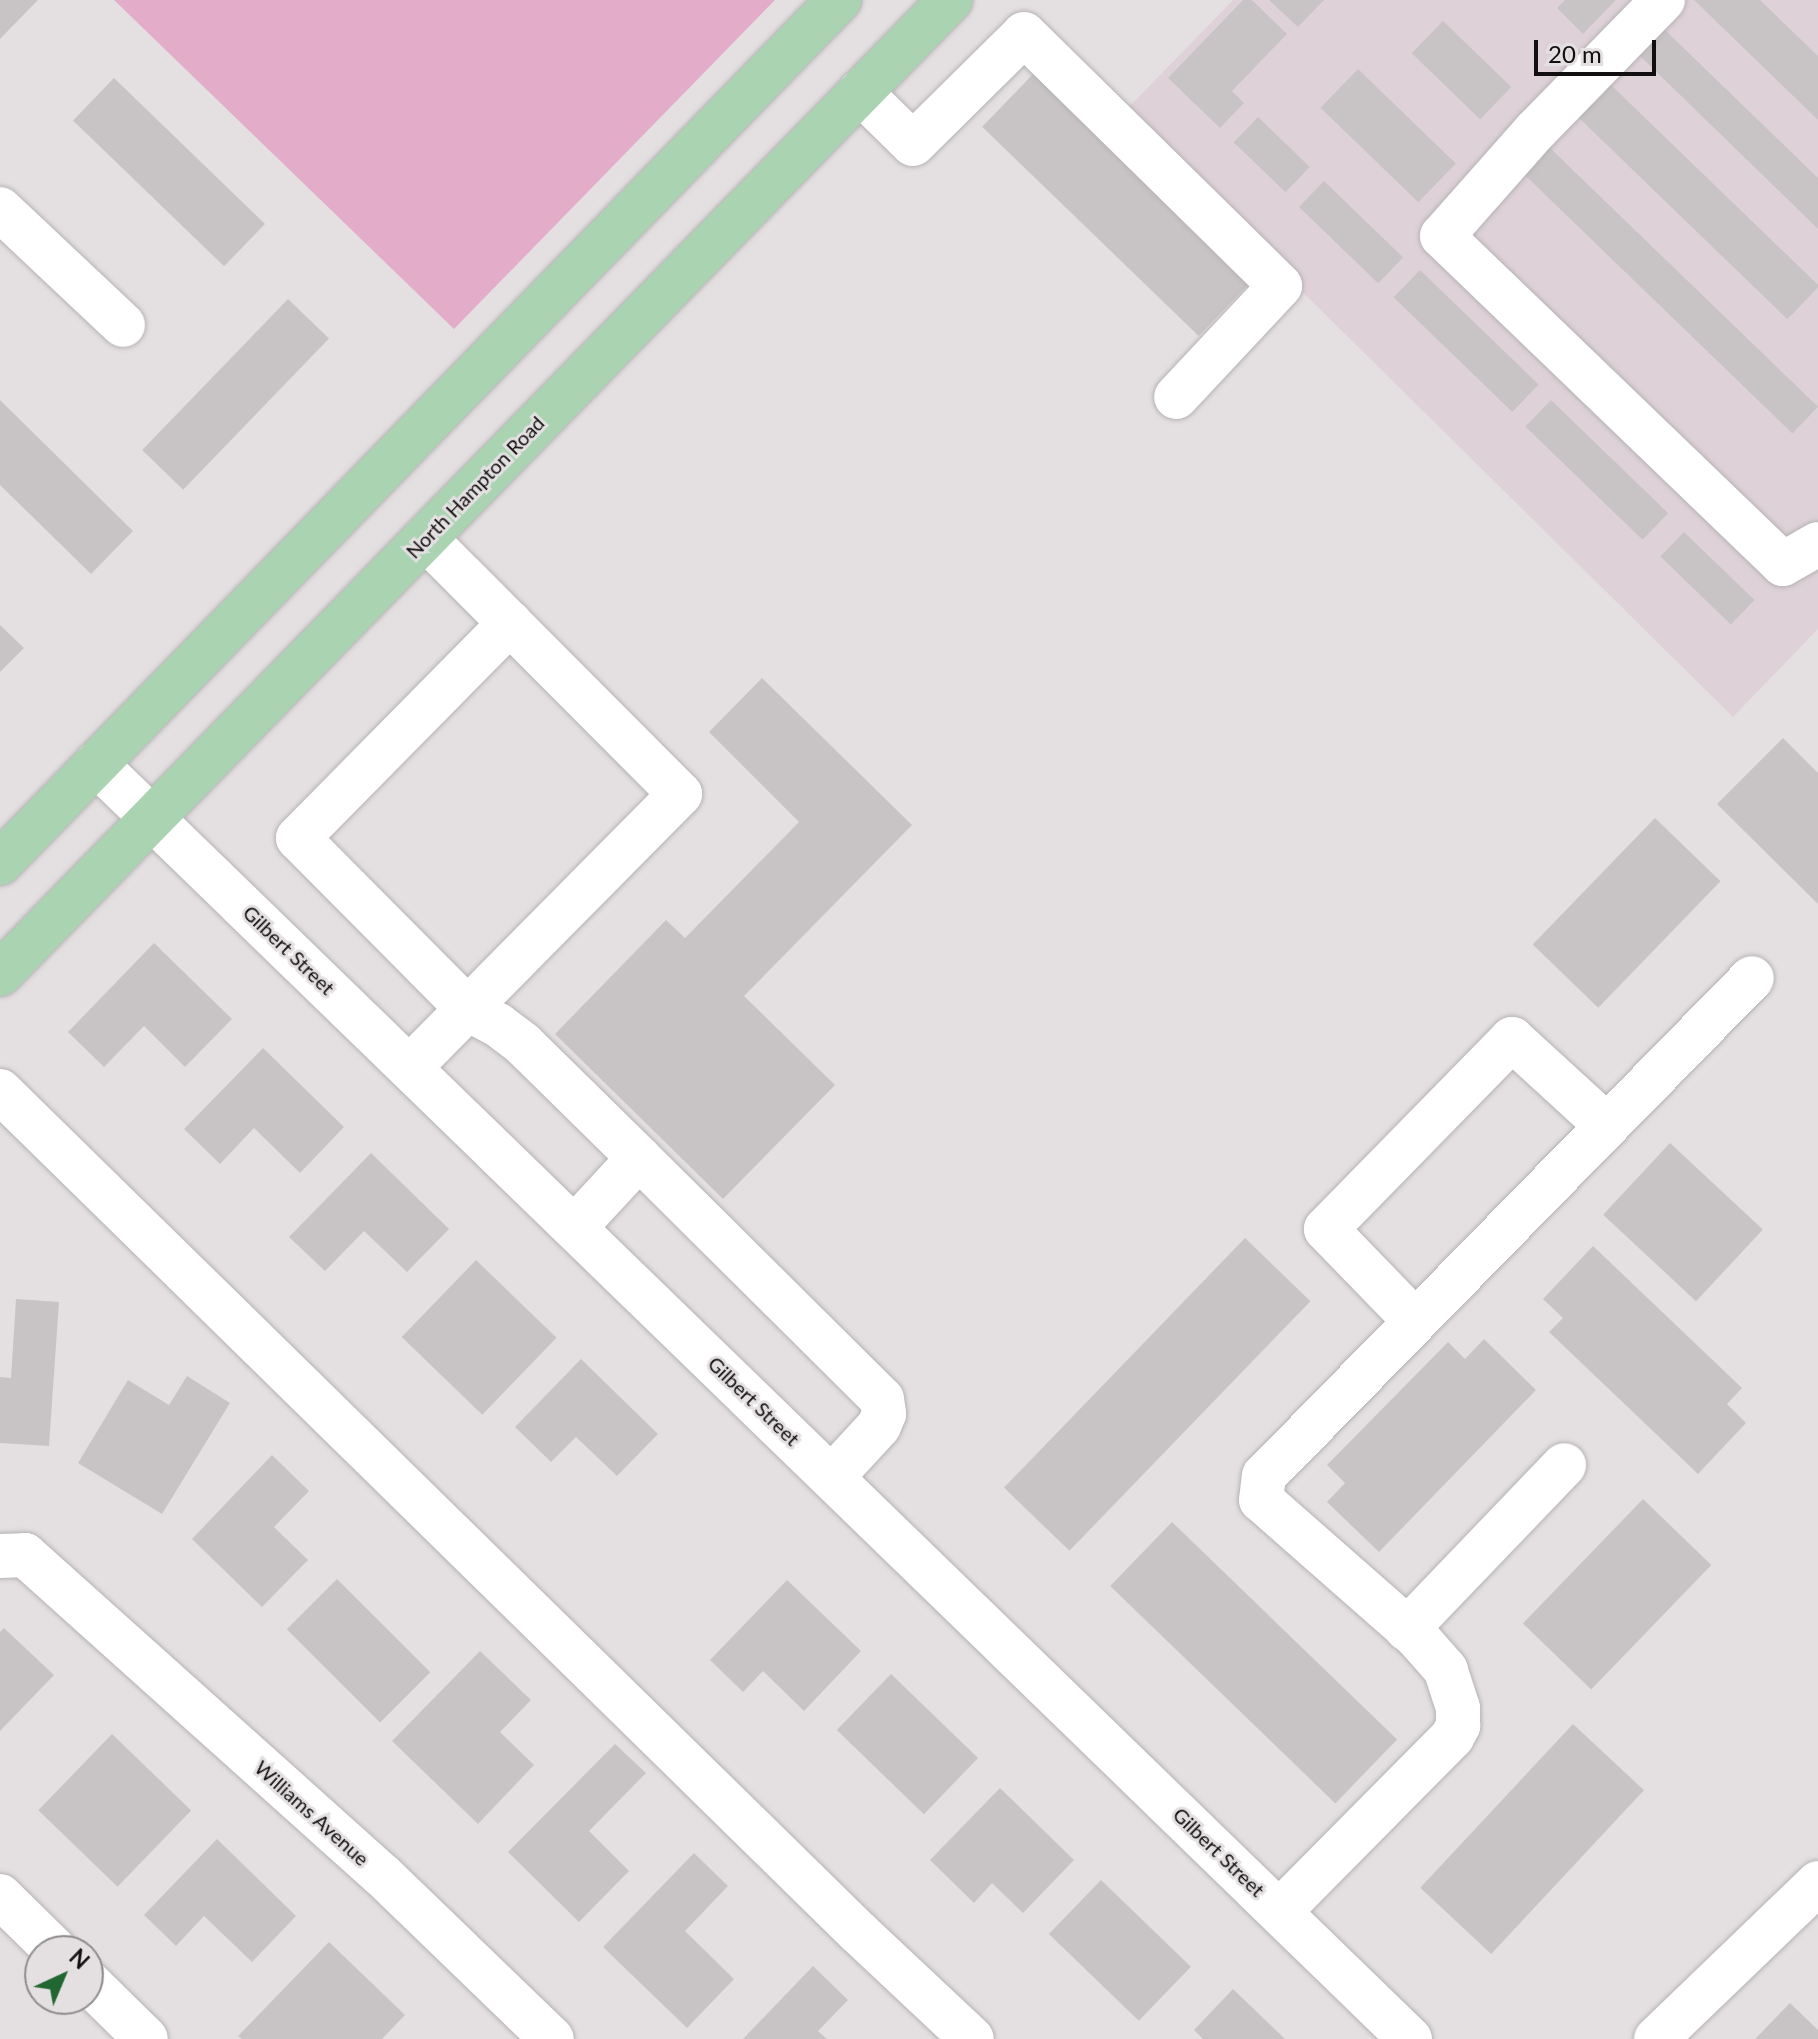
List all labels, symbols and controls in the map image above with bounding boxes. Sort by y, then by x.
scale bar [1538,24,1660,74]
text: 20 m [1548,39,1602,68]
street label: North Hampton Road [401,411,549,563]
street label: Gilbert Street [238,900,340,1000]
street label: Gilbert Street [703,1351,805,1451]
street label: Williams Avenue [250,1755,374,1871]
street label: Gilbert Street [1168,1802,1270,1902]
north arrow [24,1935,104,2015]
text: N [64,1943,95,1974]

